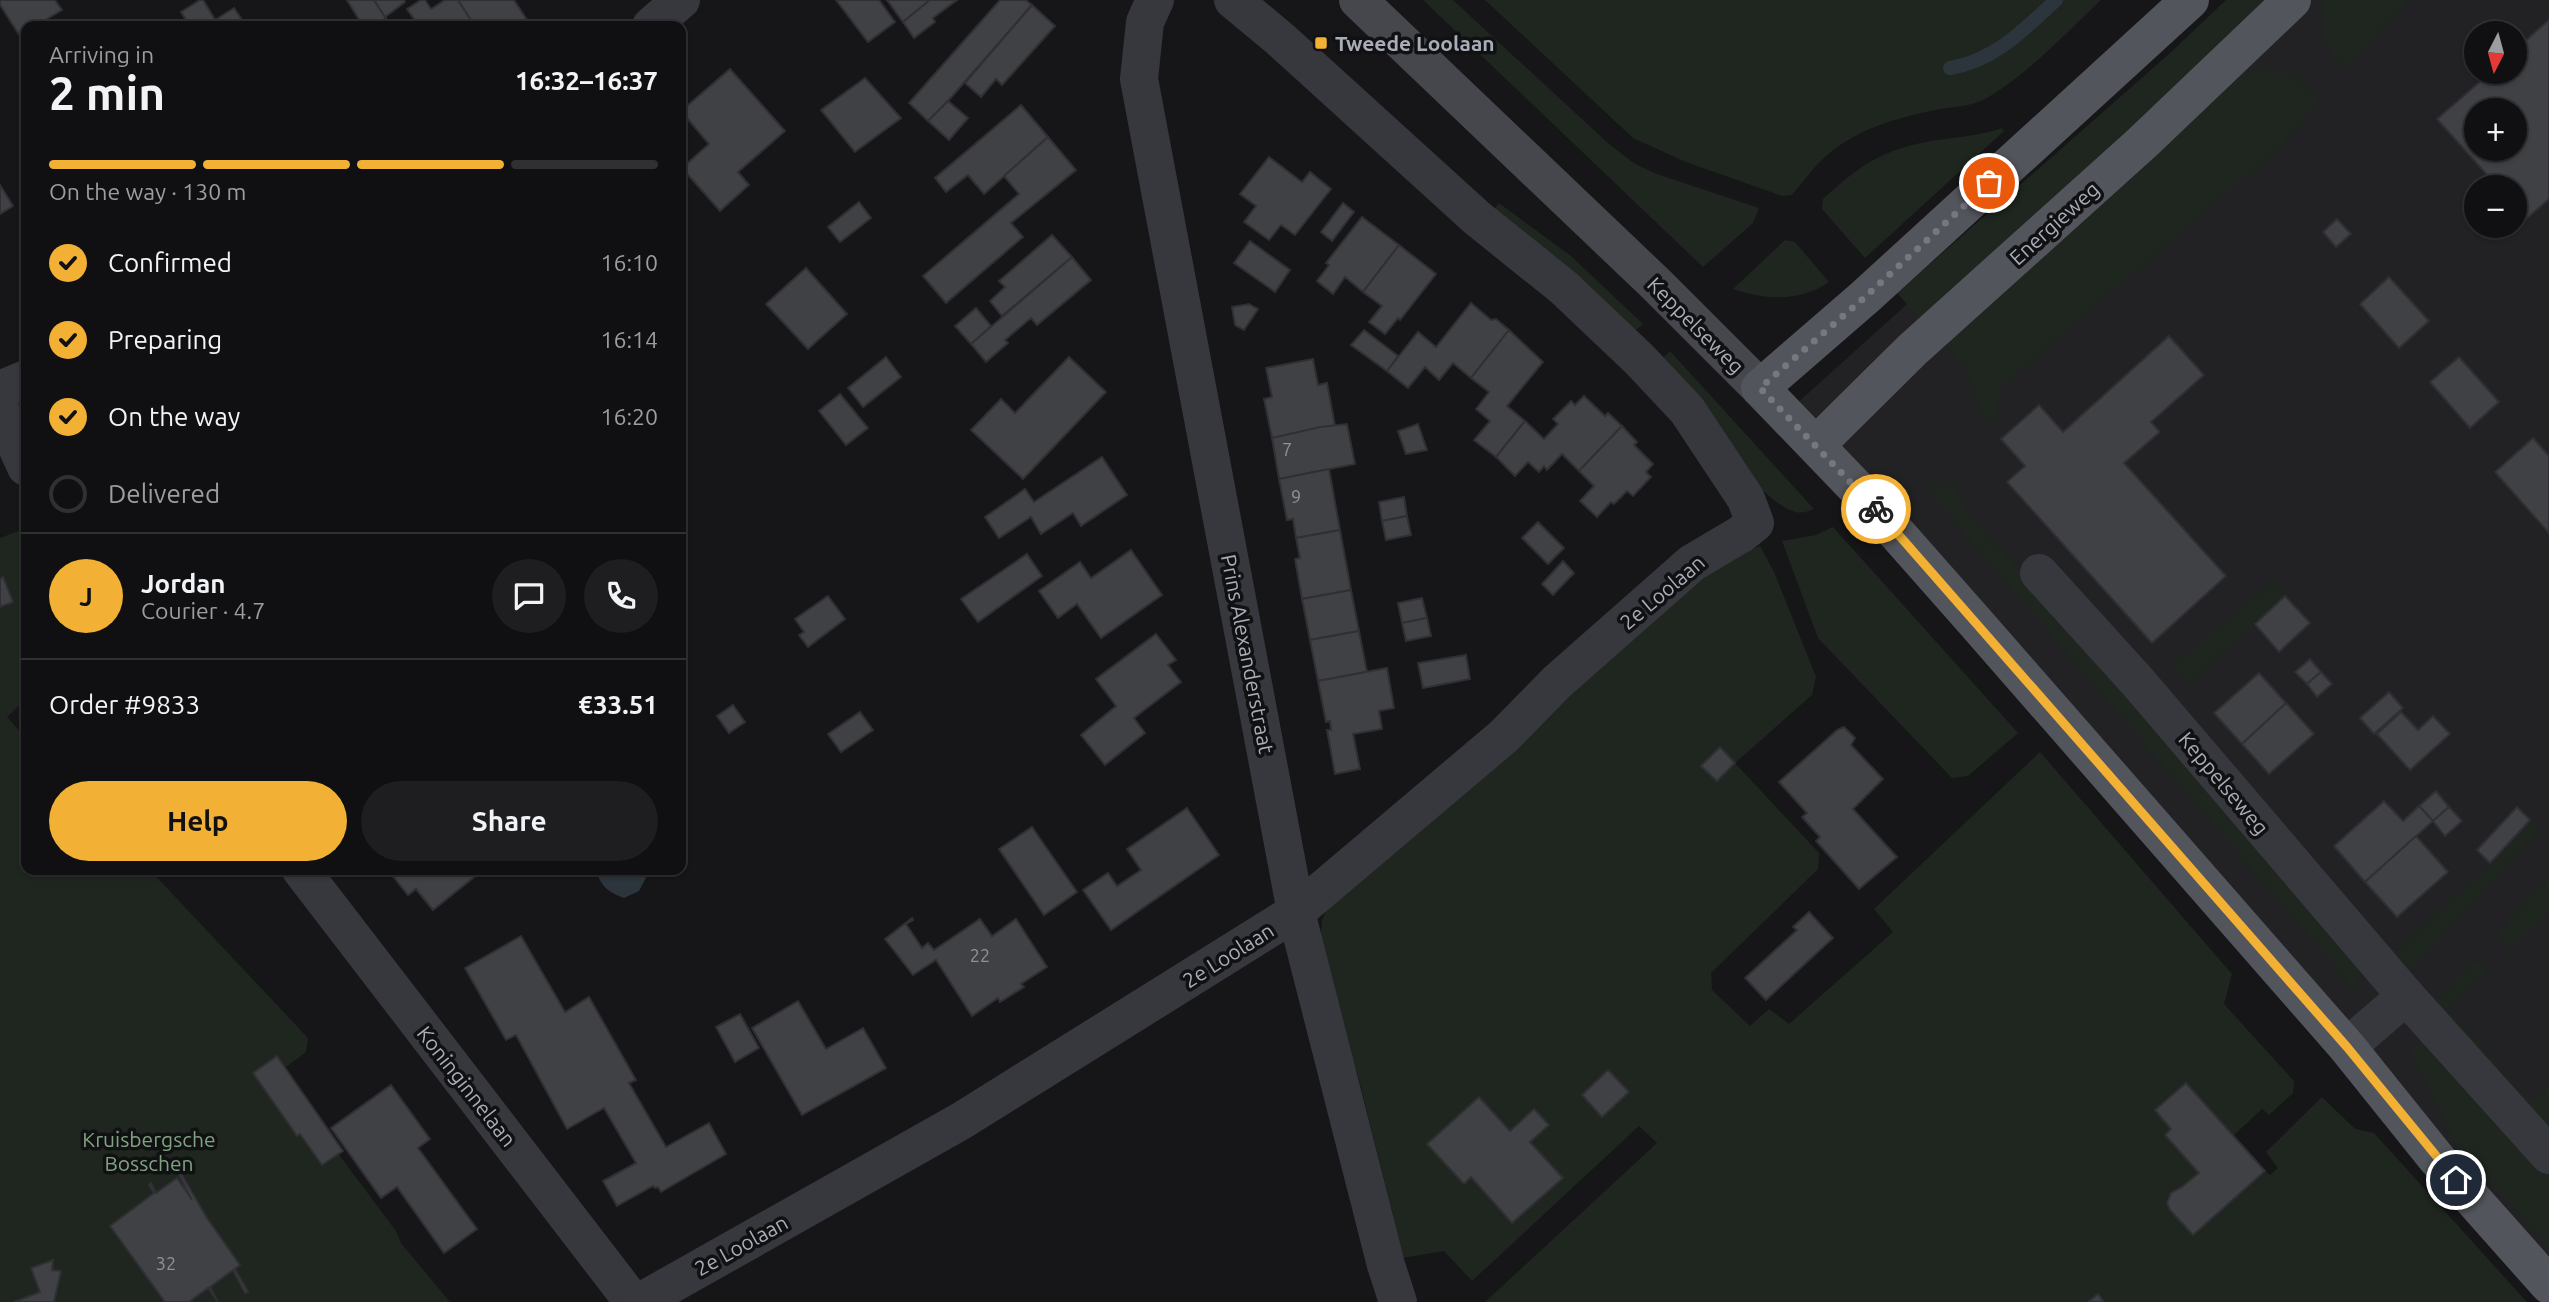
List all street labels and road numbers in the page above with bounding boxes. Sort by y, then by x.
street label: Energieweg [2004,177,2104,269]
street label: Keppelseweg [1643,272,1749,378]
street label: 2e Loolaan [1615,550,1709,634]
street label: Prins Alexanderstraat [1217,552,1279,756]
street label: Keppelseweg [2174,727,2274,839]
street label: 2e Loolaan [1178,918,1278,992]
street label: Koninginnelaan [413,1021,521,1151]
street label: 2e Loolaan [690,1210,792,1280]

